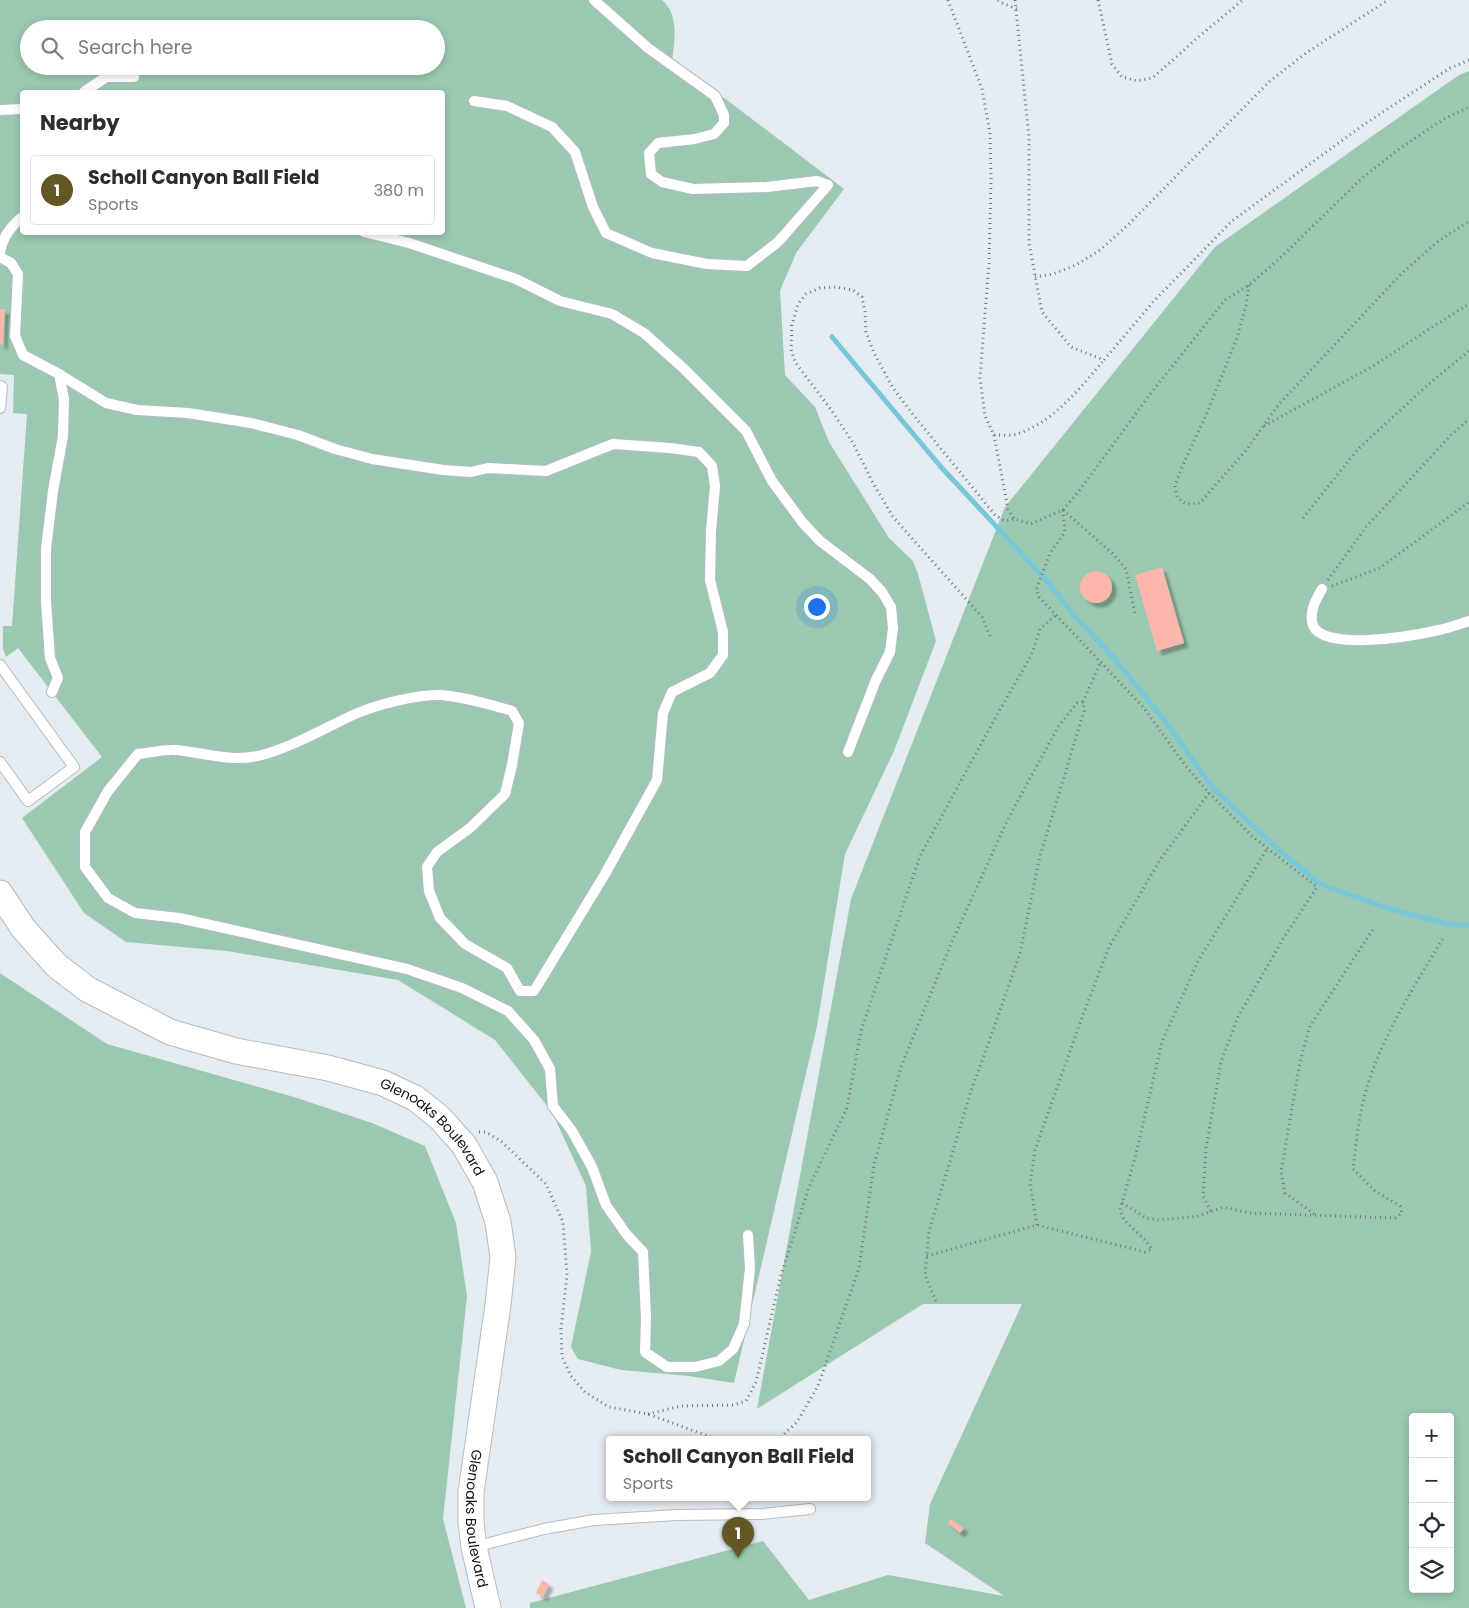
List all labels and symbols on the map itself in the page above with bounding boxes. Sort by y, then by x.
your location [804,594,830,620]
street label: Glenoaks Boulevard [377,1073,489,1179]
street label: Glenoaks Boulevard [461,1448,493,1590]
pin: 1 [722,1517,754,1558]

